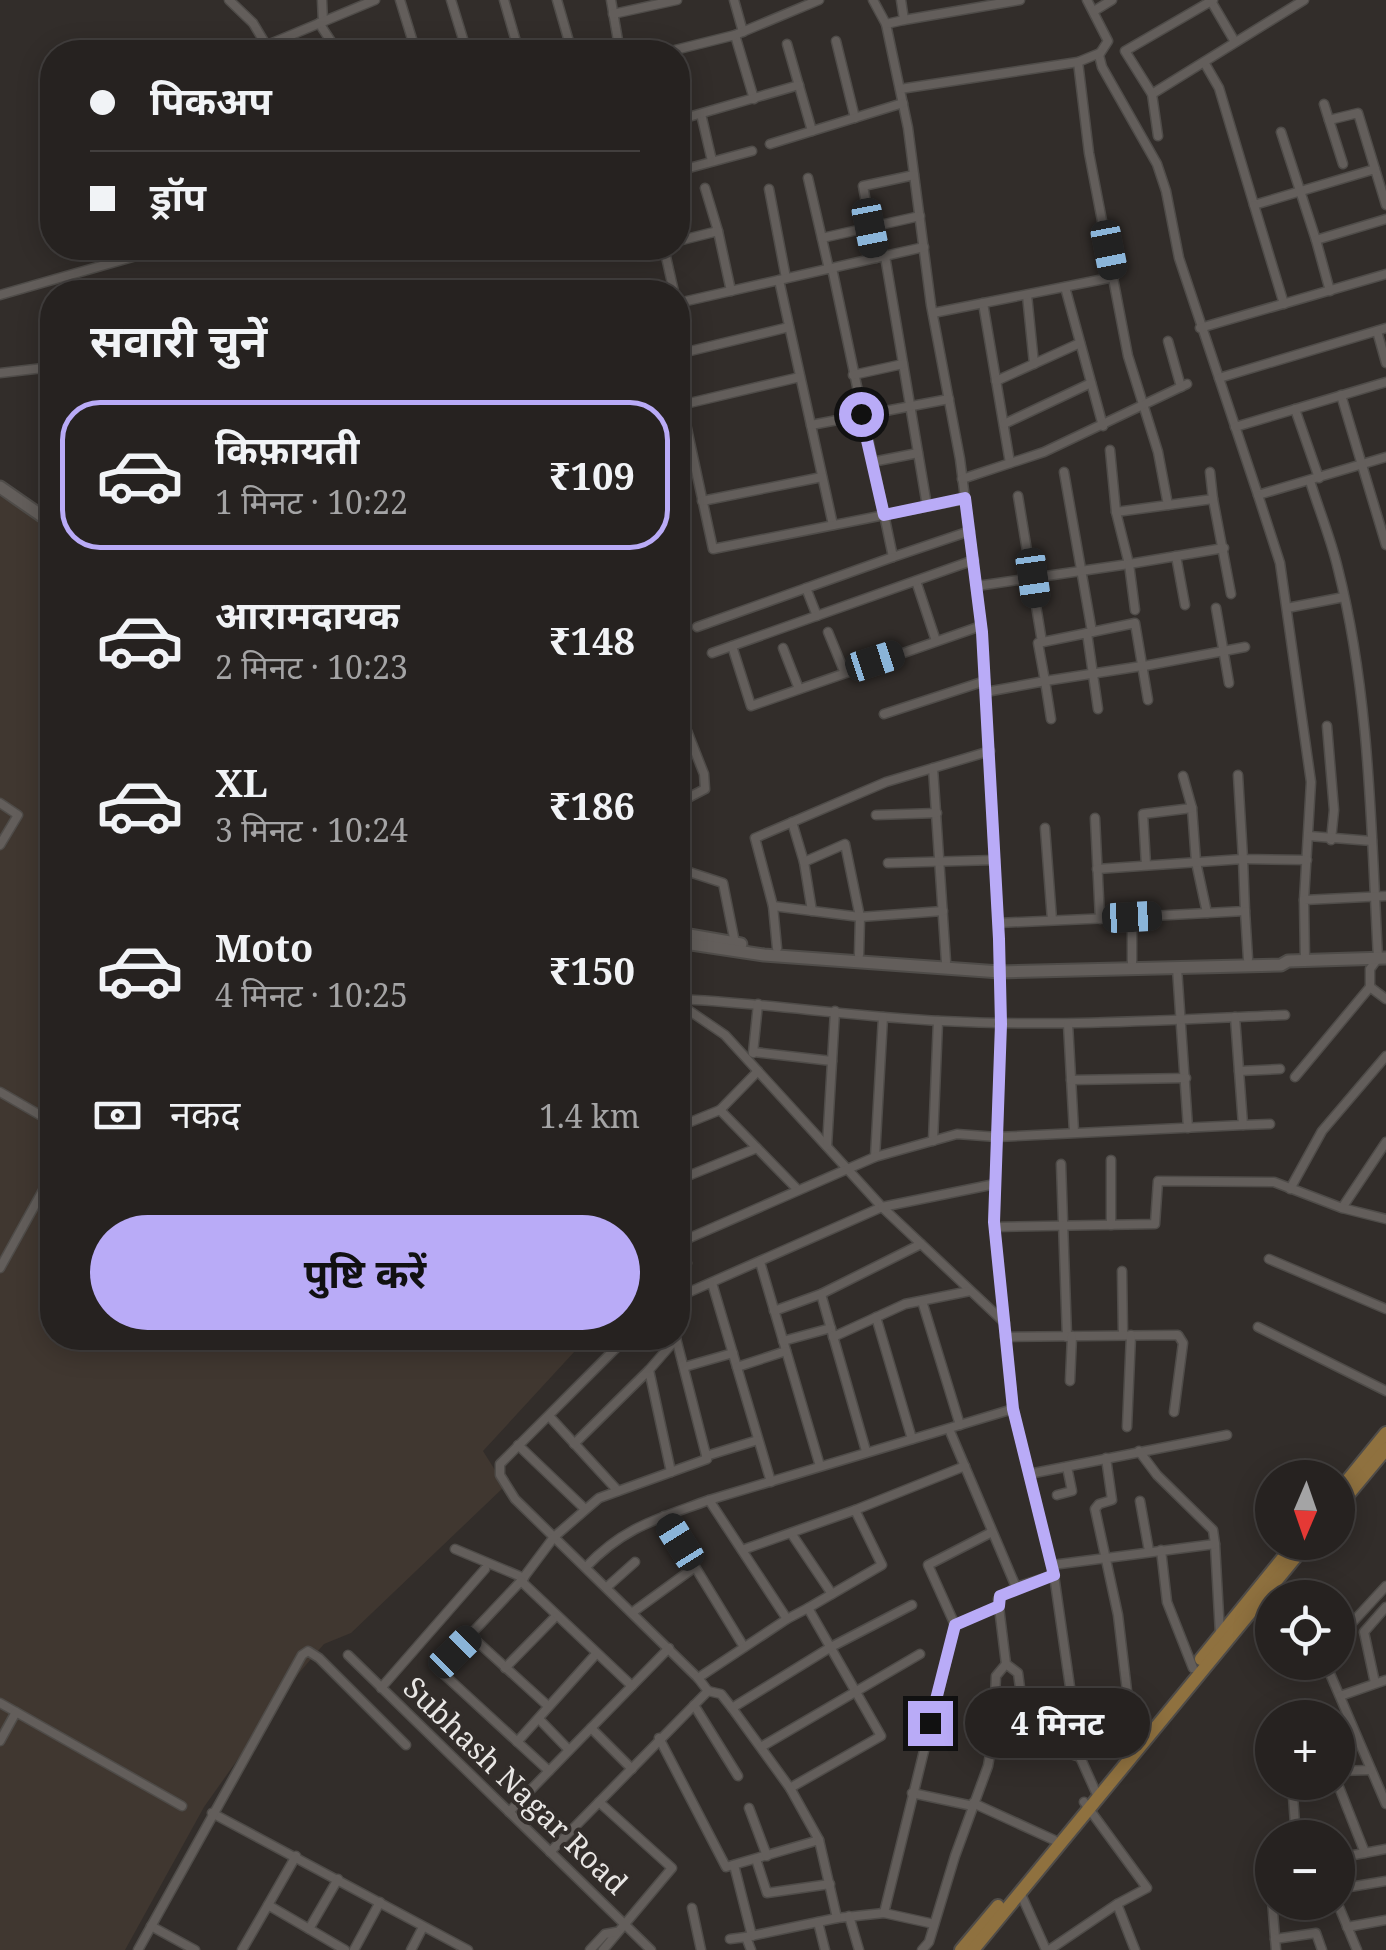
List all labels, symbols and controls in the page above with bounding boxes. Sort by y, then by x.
text: पिकअप [150,74,272,126]
text: ड्रॉप [150,170,206,222]
car [850,196,890,260]
car [1089,218,1129,282]
text: सवारी चुनें [90,309,267,370]
route start [839,392,884,437]
text: किफ़ायती [215,423,359,475]
icon: car [95,430,185,520]
text: ₹109 [549,449,635,501]
text: 1 मिनट · 10:22 [215,480,408,523]
car [1014,546,1052,610]
text: आरामदायक [215,588,399,640]
icon: car [95,595,185,685]
text: ₹148 [549,614,635,666]
car [842,637,908,685]
text: 2 मिनट · 10:23 [215,645,408,688]
text: XL [215,756,268,808]
icon: car [95,760,185,850]
text: ₹186 [549,779,635,831]
text: 3 मिनट · 10:24 [215,808,408,851]
car [1101,900,1163,934]
text: Moto [215,921,313,973]
icon: car [95,925,185,1015]
text: ₹150 [549,944,635,996]
text: 4 मिनट · 10:25 [215,973,408,1016]
text: नकद [170,1087,240,1139]
icon: cash [90,1088,145,1143]
text: 1.4 km [539,1094,640,1137]
button: पुष्टि करें [90,1215,640,1330]
north arrow [1255,1460,1355,1560]
map controls [1255,1460,1355,1920]
car [651,1509,709,1575]
button: locate [1255,1580,1355,1680]
car [423,1620,487,1684]
street label: Subhash Nagar Road [395,1667,637,1903]
callout: 4 मिनट [965,1688,1150,1758]
button: + [1255,1700,1355,1800]
route end [908,1701,953,1746]
text: 4 मिनट [1011,1701,1104,1744]
button: − [1255,1820,1355,1920]

